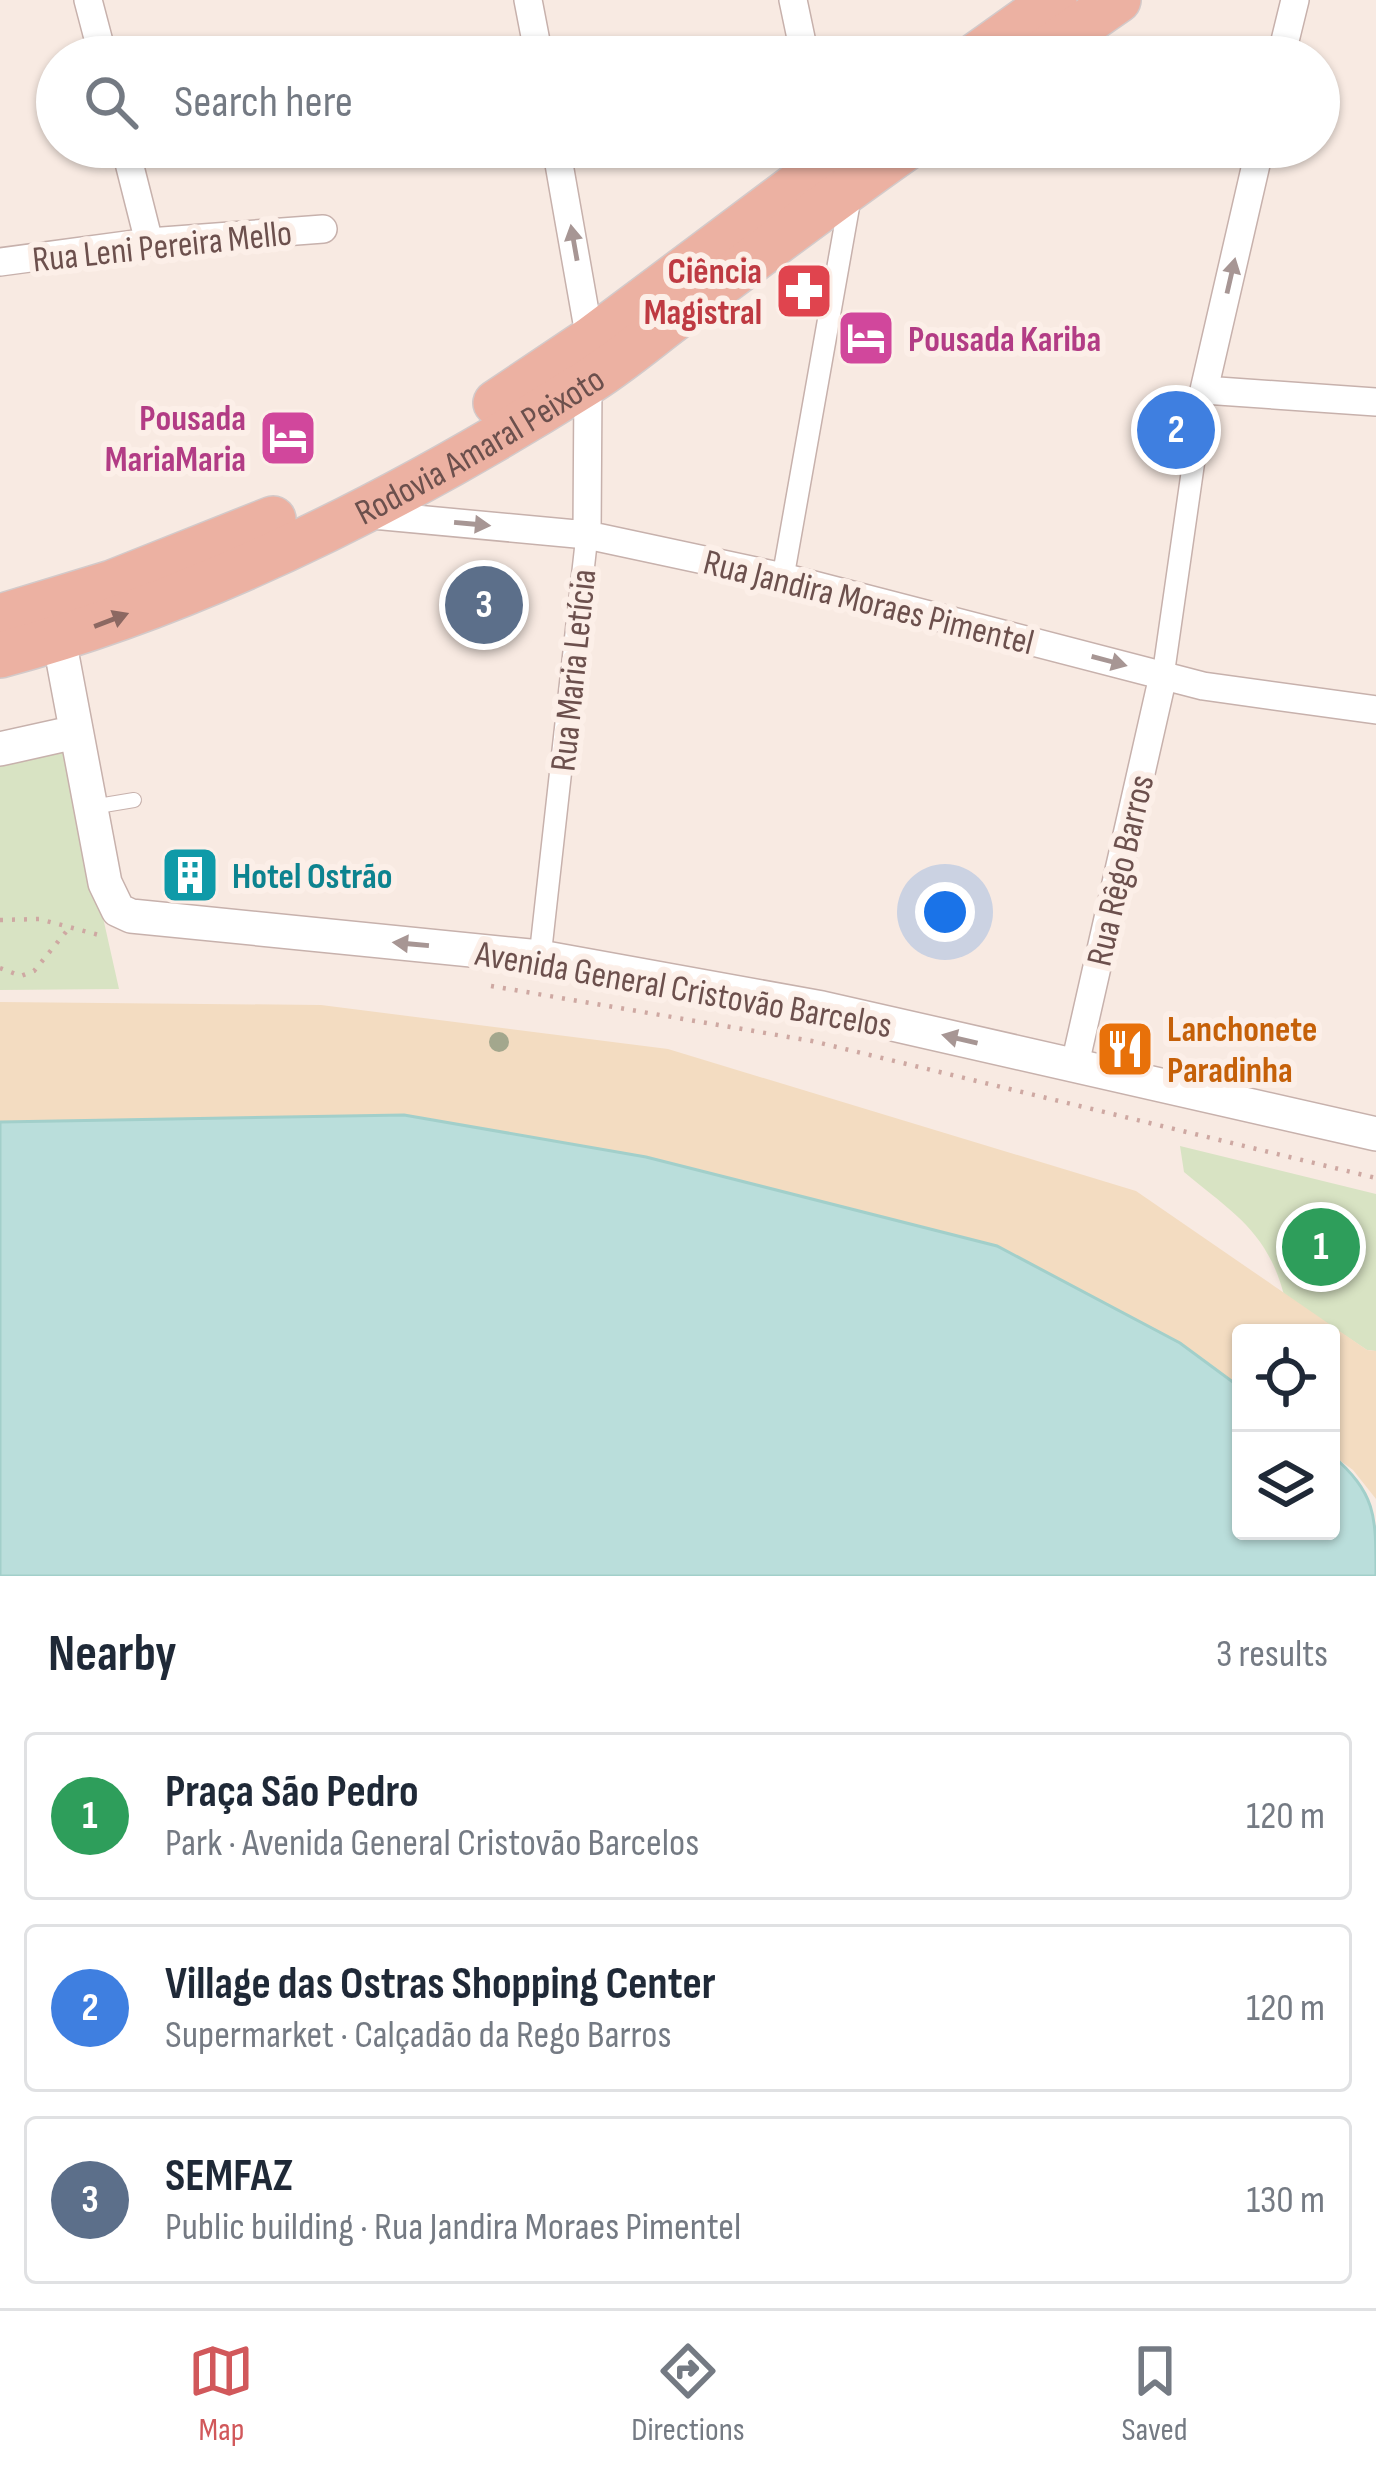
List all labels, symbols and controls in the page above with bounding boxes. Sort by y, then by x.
search box [36,36,1340,168]
icon: search [78,69,144,135]
text: Search here [174,75,353,130]
street label: Rua Leni Pereira Mello [30,212,294,282]
one-way arrow [565,224,583,262]
place label: Ciência Magistral [644,251,762,335]
one-way arrow [1222,256,1241,294]
pharmacy icon: Ciência Magistral [773,260,835,322]
hotel icon: Pousada Kariba [835,307,897,369]
place label: Pousada Kariba [908,319,1101,362]
street label: Rodovia Amaral Peixoto [349,358,613,535]
pin: 2 [1137,385,1215,475]
place label: Pousada MariaMaria [105,398,246,482]
hotel icon: Pousada MariaMaria [257,407,319,469]
one-way arrow [454,515,491,534]
street label: Rua Jandira Moraes Pimentel [699,542,1038,665]
pin: 3 [445,560,523,650]
street label: Rua Maria Letícia [542,567,606,773]
one-way arrow [94,609,130,628]
one-way arrow [1090,653,1127,672]
street label: Rua Rêgo Barros [1079,771,1164,970]
building icon: Hotel Ostrão [159,844,221,906]
place label: Hotel Ostrão [232,856,392,899]
your location [915,882,975,942]
street label: Avenida General Cristovão Barcelos [471,932,895,1048]
one-way arrow [392,934,429,953]
place label: Lanchonete Paradinha [1167,1009,1317,1093]
restaurant icon: Lanchonete Paradinha [1094,1018,1156,1080]
one-way arrow [942,1029,979,1048]
pin: 1 [1282,1202,1360,1292]
map controls [1232,1324,1340,1540]
button: locate [1232,1324,1340,1432]
button: layers [1232,1432,1340,1540]
text: Nearby [48,1624,177,1685]
text: 3 results [1216,1631,1328,1678]
text: Praça São Pedro [165,1765,419,1820]
text: 1 [82,1793,98,1840]
text: 120 m [1246,1793,1325,1840]
text: Park · Avenida General Cristovão Barcelos [165,1820,699,1867]
text: Village das Ostras Shopping Center [165,1957,716,2012]
text: 2 [81,1985,99,2032]
text: 120 m [1246,1985,1325,2032]
text: Supermarket · Calçadão da Rego Barros [165,2012,671,2059]
text: SEMFAZ [165,2149,293,2204]
text: 3 [81,2177,99,2224]
text: 130 m [1246,2177,1325,2224]
text: Public building · Rua Jandira Moraes Pimentel [165,2204,741,2251]
tab: Map [188,2338,254,2450]
tab: Directions [631,2338,745,2450]
tab: Saved [1121,2338,1188,2450]

